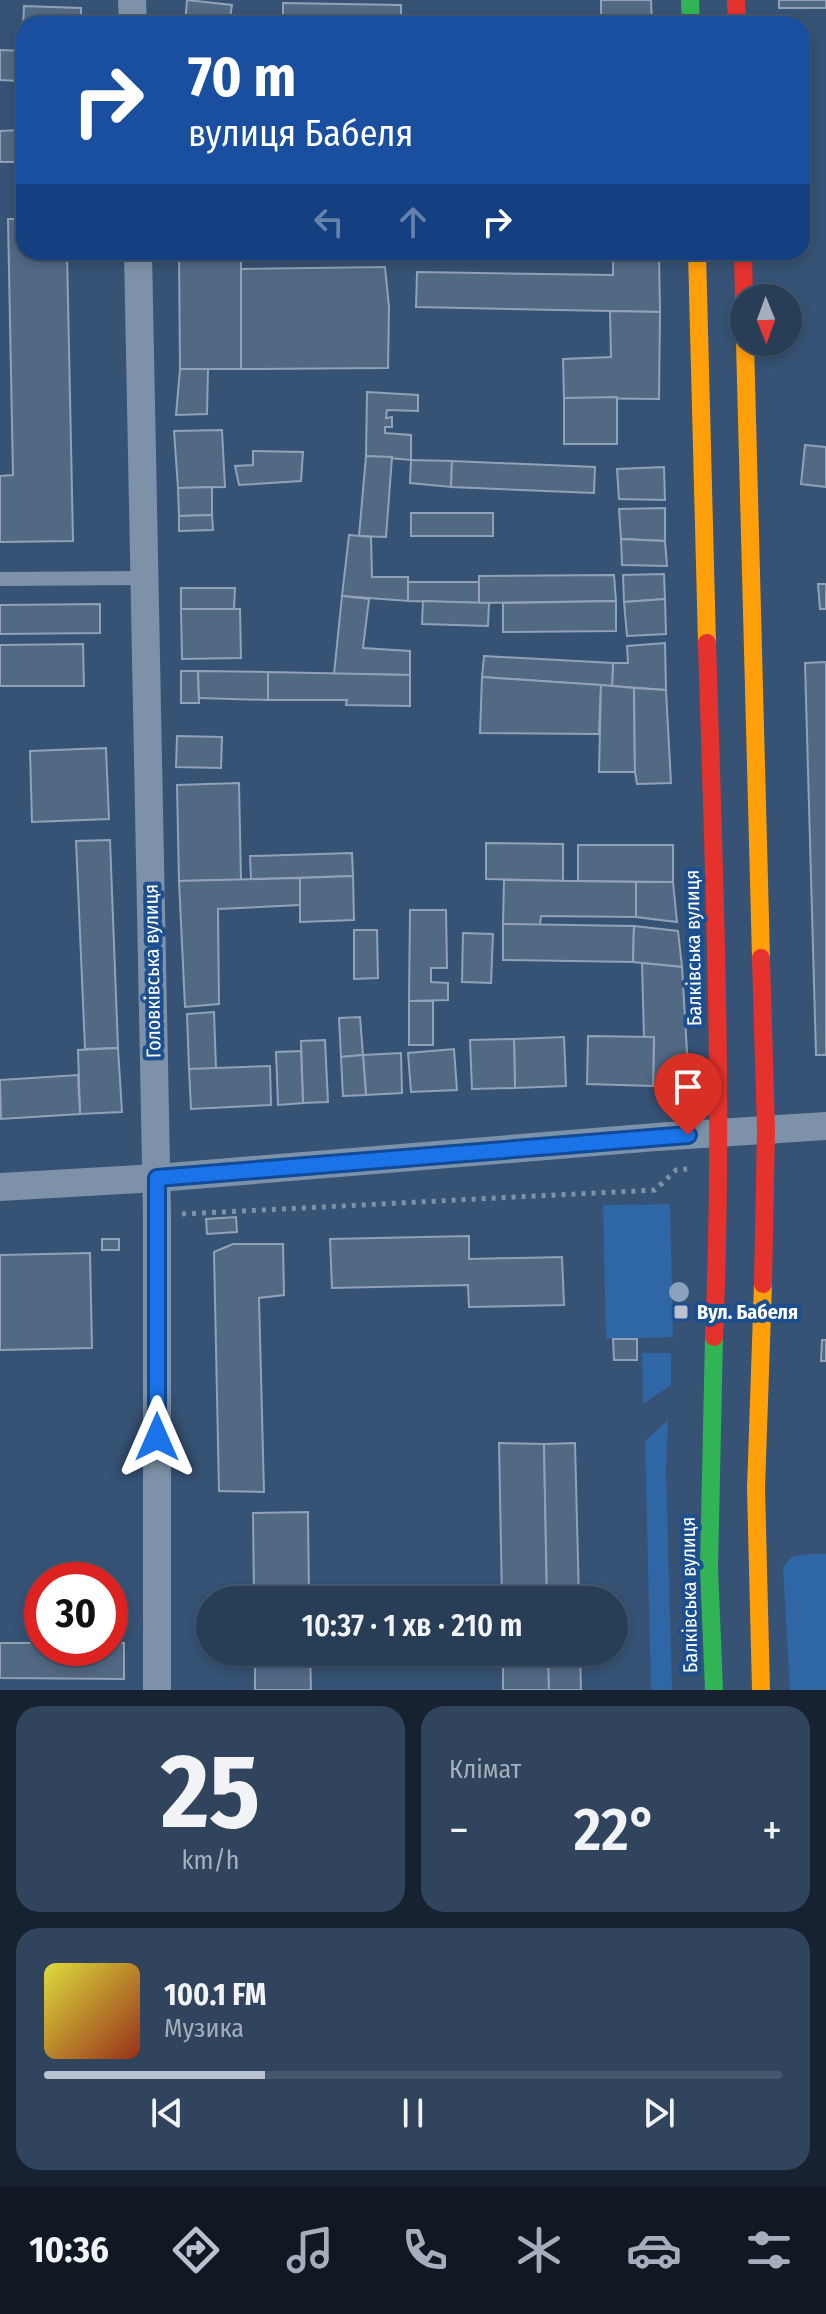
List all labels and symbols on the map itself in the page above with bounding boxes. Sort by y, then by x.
north arrow [730,284,802,356]
street label: Балківська вулиця [680,870,706,1026]
street label: Головківська вулиця [138,884,166,1058]
pin [654,1053,722,1135]
place label: Вул. Бабеля [697,1300,798,1324]
marker: Вул. Бабеля [672,1303,690,1321]
position arrow [115,1395,199,1479]
street label: Балківська вулиця [676,1517,702,1673]
speed limit sign: 30 [24,1562,128,1666]

